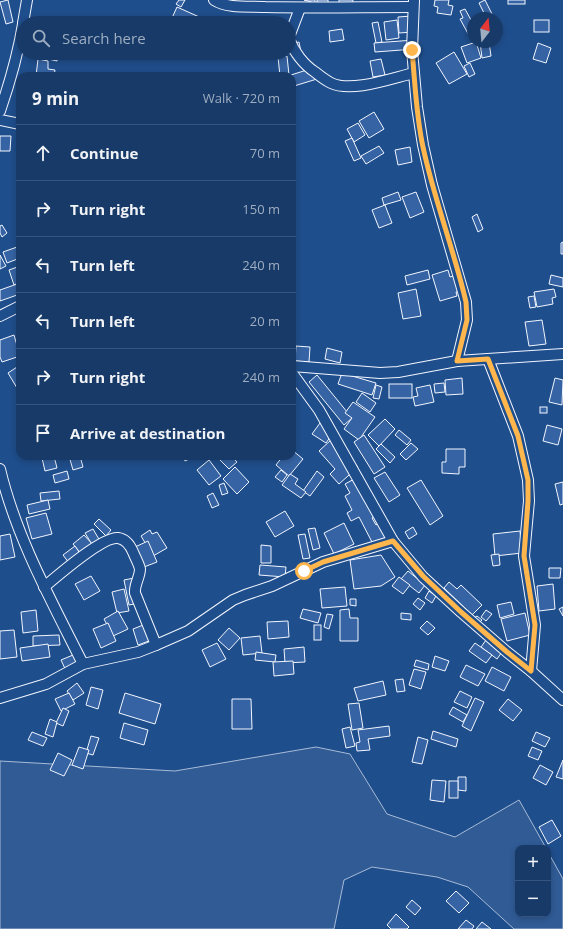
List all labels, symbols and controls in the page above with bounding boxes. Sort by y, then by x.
north arrow [467,12,503,48]
search box [16,16,296,60]
icon: search [30,27,52,49]
text: Search here [62,28,146,48]
route end [403,41,421,59]
text: 9 min [32,87,79,110]
text: Walk · 720 m [203,89,280,107]
icon: ahead [32,142,54,164]
text: Continue [70,143,138,163]
text: 70 m [250,144,280,162]
icon: right [32,198,54,220]
text: Turn right [70,199,145,219]
text: 150 m [242,200,280,218]
icon: left [32,254,54,276]
text: Turn left [70,255,135,275]
text: 240 m [242,256,280,274]
icon: left [32,310,54,332]
text: Turn left [70,311,135,331]
text: 20 m [250,312,280,330]
icon: right [32,366,54,388]
text: Turn right [70,367,145,387]
text: 240 m [242,368,280,386]
icon: arrive [32,422,54,444]
text: Arrive at destination [70,423,225,443]
route start [295,562,313,580]
map controls [515,845,551,917]
button: + [515,845,551,881]
button: − [515,881,551,917]

